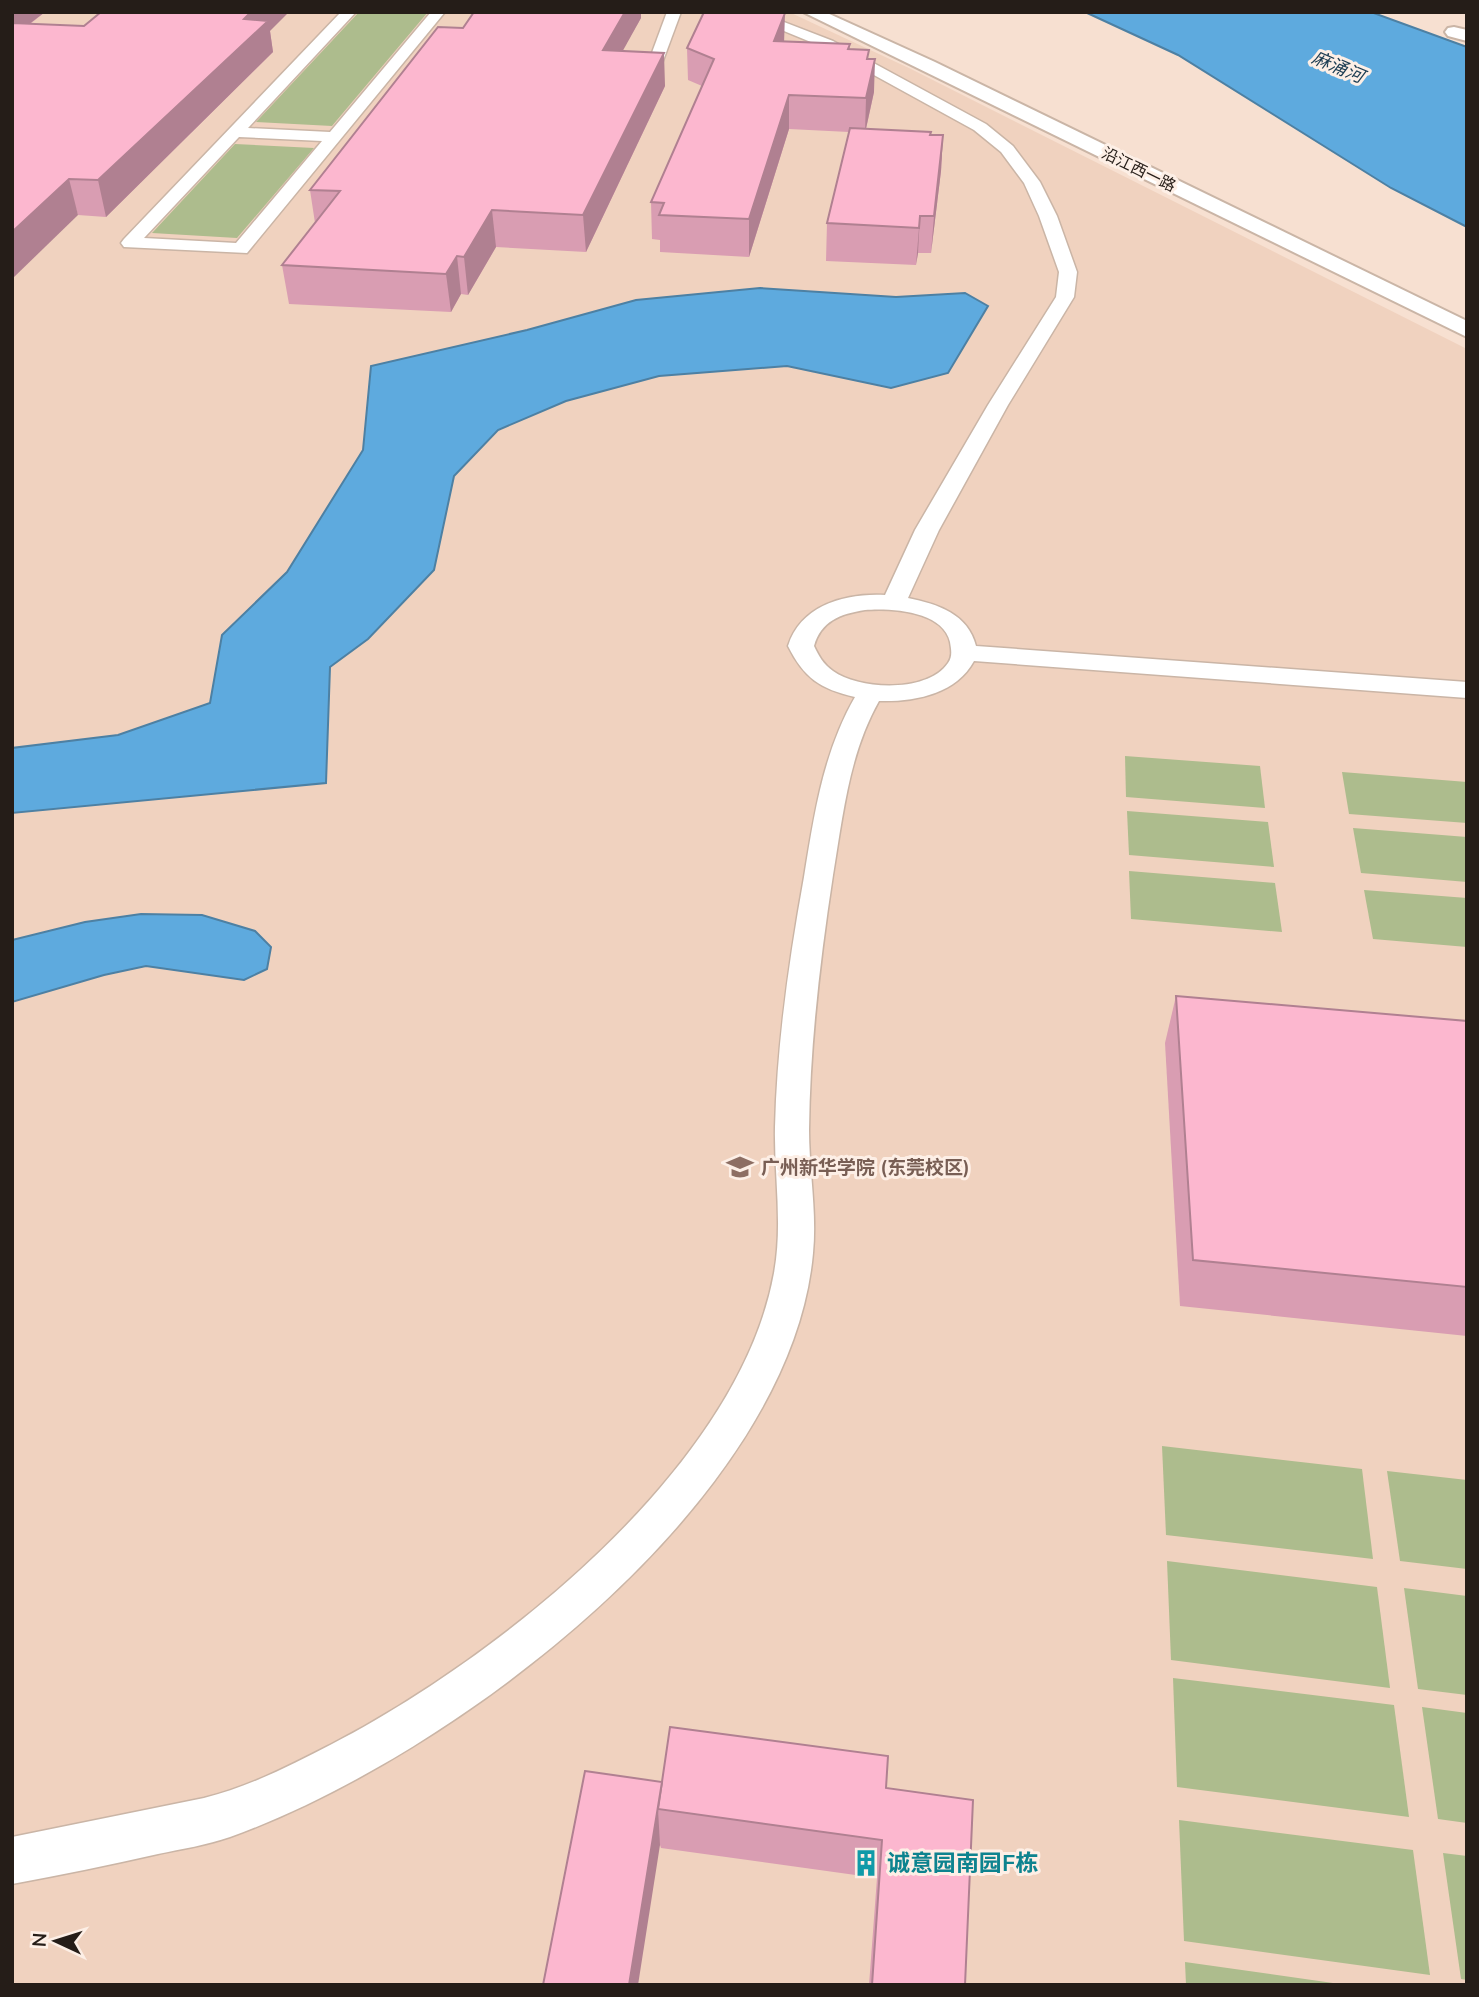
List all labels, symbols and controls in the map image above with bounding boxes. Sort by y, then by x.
water label: 麻涌河 [1309,45,1370,89]
street label: 沿江西一路 [1099,142,1179,196]
school or university icon: 广州新华学院 (东莞校区) [725,1152,755,1182]
place label: 广州新华学院 (东莞校区) [761,1155,970,1179]
building icon: 诚意园南园F栋 [851,1848,881,1878]
place label: 诚意园南园F栋 [887,1848,1038,1877]
north arrow [21,1906,91,1976]
text: N [27,1932,52,1948]

